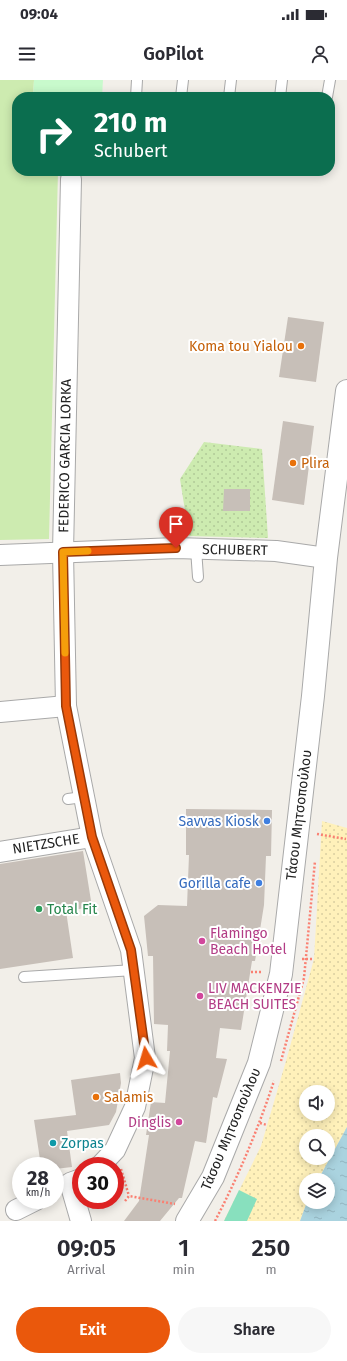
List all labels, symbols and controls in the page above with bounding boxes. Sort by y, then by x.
text: 09:04 [20,5,58,23]
icon: menu [16,43,38,65]
text: GoPilot [143,43,204,65]
icon: person [309,43,331,65]
text: 210 m [94,106,168,139]
icon: right [28,108,80,160]
text: Schubert [94,140,167,162]
place label: Koma tou Yialou [189,338,293,355]
marker: Koma tou Yialou [296,341,306,351]
street label: FEDERICO GARCIA LORKA [55,379,75,533]
place label: Plira [301,455,330,472]
marker: Plira [288,458,298,468]
pin [159,507,193,548]
icon: arrive [165,513,187,535]
street label: SCHUBERT [202,541,269,559]
street label: Τάσου Μητσοπούλου [283,749,315,881]
place label: Savvas Kiosk [179,813,260,830]
marker: Savvas Kiosk [262,816,272,826]
street label: NIETZSCHE [11,830,81,858]
place label: Gorilla cafe [179,875,251,892]
marker: Gorilla cafe [254,878,264,888]
place label: Total Fit [47,901,98,918]
marker: Total Fit [34,904,44,914]
place label: Flamingo Beach Hotel [210,925,287,958]
marker: Flamingo Beach Hotel [197,936,207,946]
place label: LIV MACKENZIE BEACH SUITES [208,980,301,1013]
marker: LIV MACKENZIE BEACH SUITES [195,991,205,1001]
position arrow [125,1037,167,1079]
street label: Τάσου Μητσοπούλου [198,1065,264,1193]
map controls [299,1085,335,1209]
button: sound [299,1085,335,1121]
place label: Salamis [104,1089,154,1106]
marker: Salamis [91,1092,101,1102]
place label: Dinglis [128,1114,171,1131]
marker: Dinglis [174,1117,184,1127]
button: search [299,1129,335,1165]
place label: Zorpas [61,1135,104,1152]
marker: Zorpas [48,1138,58,1148]
speed limit sign: 30 [72,1157,124,1209]
text: 28 [27,1166,49,1190]
button: layers [299,1173,335,1209]
text: km/h [26,1187,50,1199]
text: 09:05 [57,1234,116,1262]
text: 1 [178,1234,189,1262]
text: 250 [252,1234,290,1262]
text: Arrival [67,1262,105,1277]
text: min [172,1262,195,1277]
text: m [265,1262,277,1277]
button: Exit [16,1307,170,1353]
button: Share [178,1307,331,1353]

